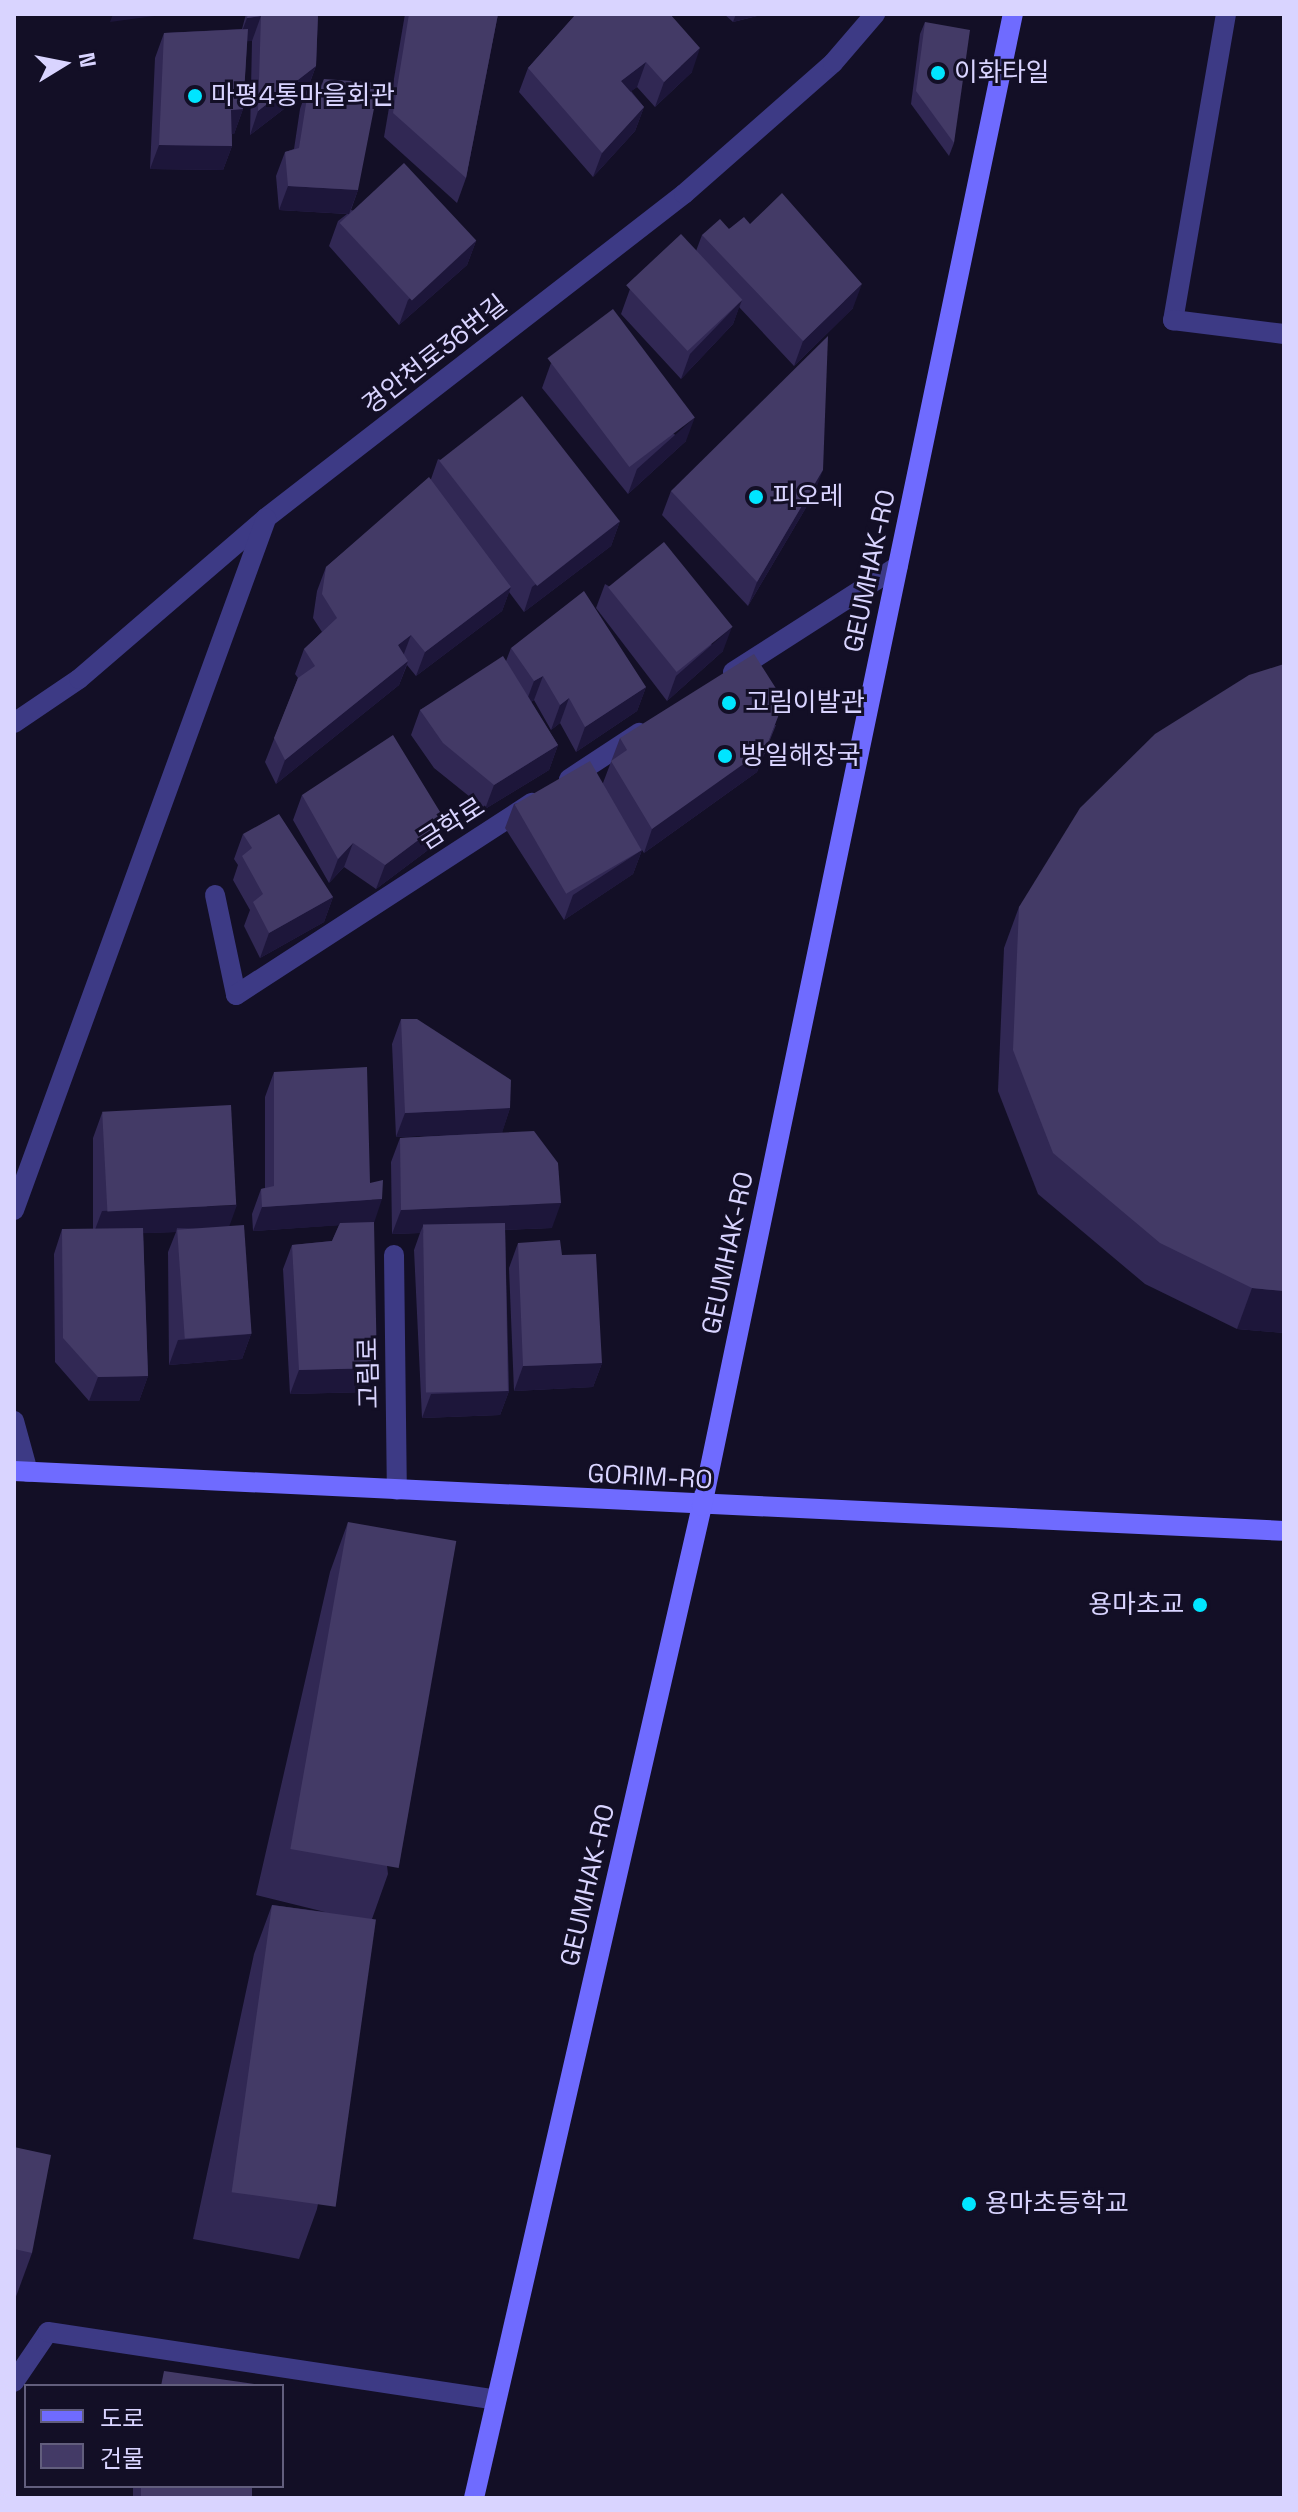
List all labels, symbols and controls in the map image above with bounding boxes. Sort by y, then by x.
north arrow [24,24,104,104]
text: N [73,50,103,70]
place label: 이화타일 [954,57,1050,89]
marker: 이화타일 [929,64,947,82]
place label: 마평4통마을회관 [211,80,395,112]
marker: 마평4통마을회관 [186,87,204,105]
street label: 경안천로36번길 [356,289,514,421]
place label: 피오레 [772,481,844,513]
street label: GEUMHAK-RO [838,487,902,655]
marker: 피오레 [747,488,765,506]
place label: 고림이발관 [745,687,865,719]
marker: 고림이발관 [720,694,738,712]
place label: 방일해장국 [741,740,861,772]
marker: 방일해장국 [716,747,734,765]
street label: 금학로 [413,791,491,857]
street label: GEUMHAK-RO [696,1169,760,1337]
street label: 고림로 [353,1337,385,1409]
street label: GORIM-RO [587,1458,713,1496]
place label: 용마초교 [1088,1589,1184,1621]
marker: 용마초교 [1191,1596,1209,1614]
street label: GEUMHAK-RO [554,1801,622,1969]
place label: 용마초등학교 [985,2188,1129,2220]
marker: 용마초등학교 [960,2195,978,2213]
legend [24,2384,284,2488]
text: 도로 [100,2403,144,2434]
text: 건물 [100,2443,144,2474]

